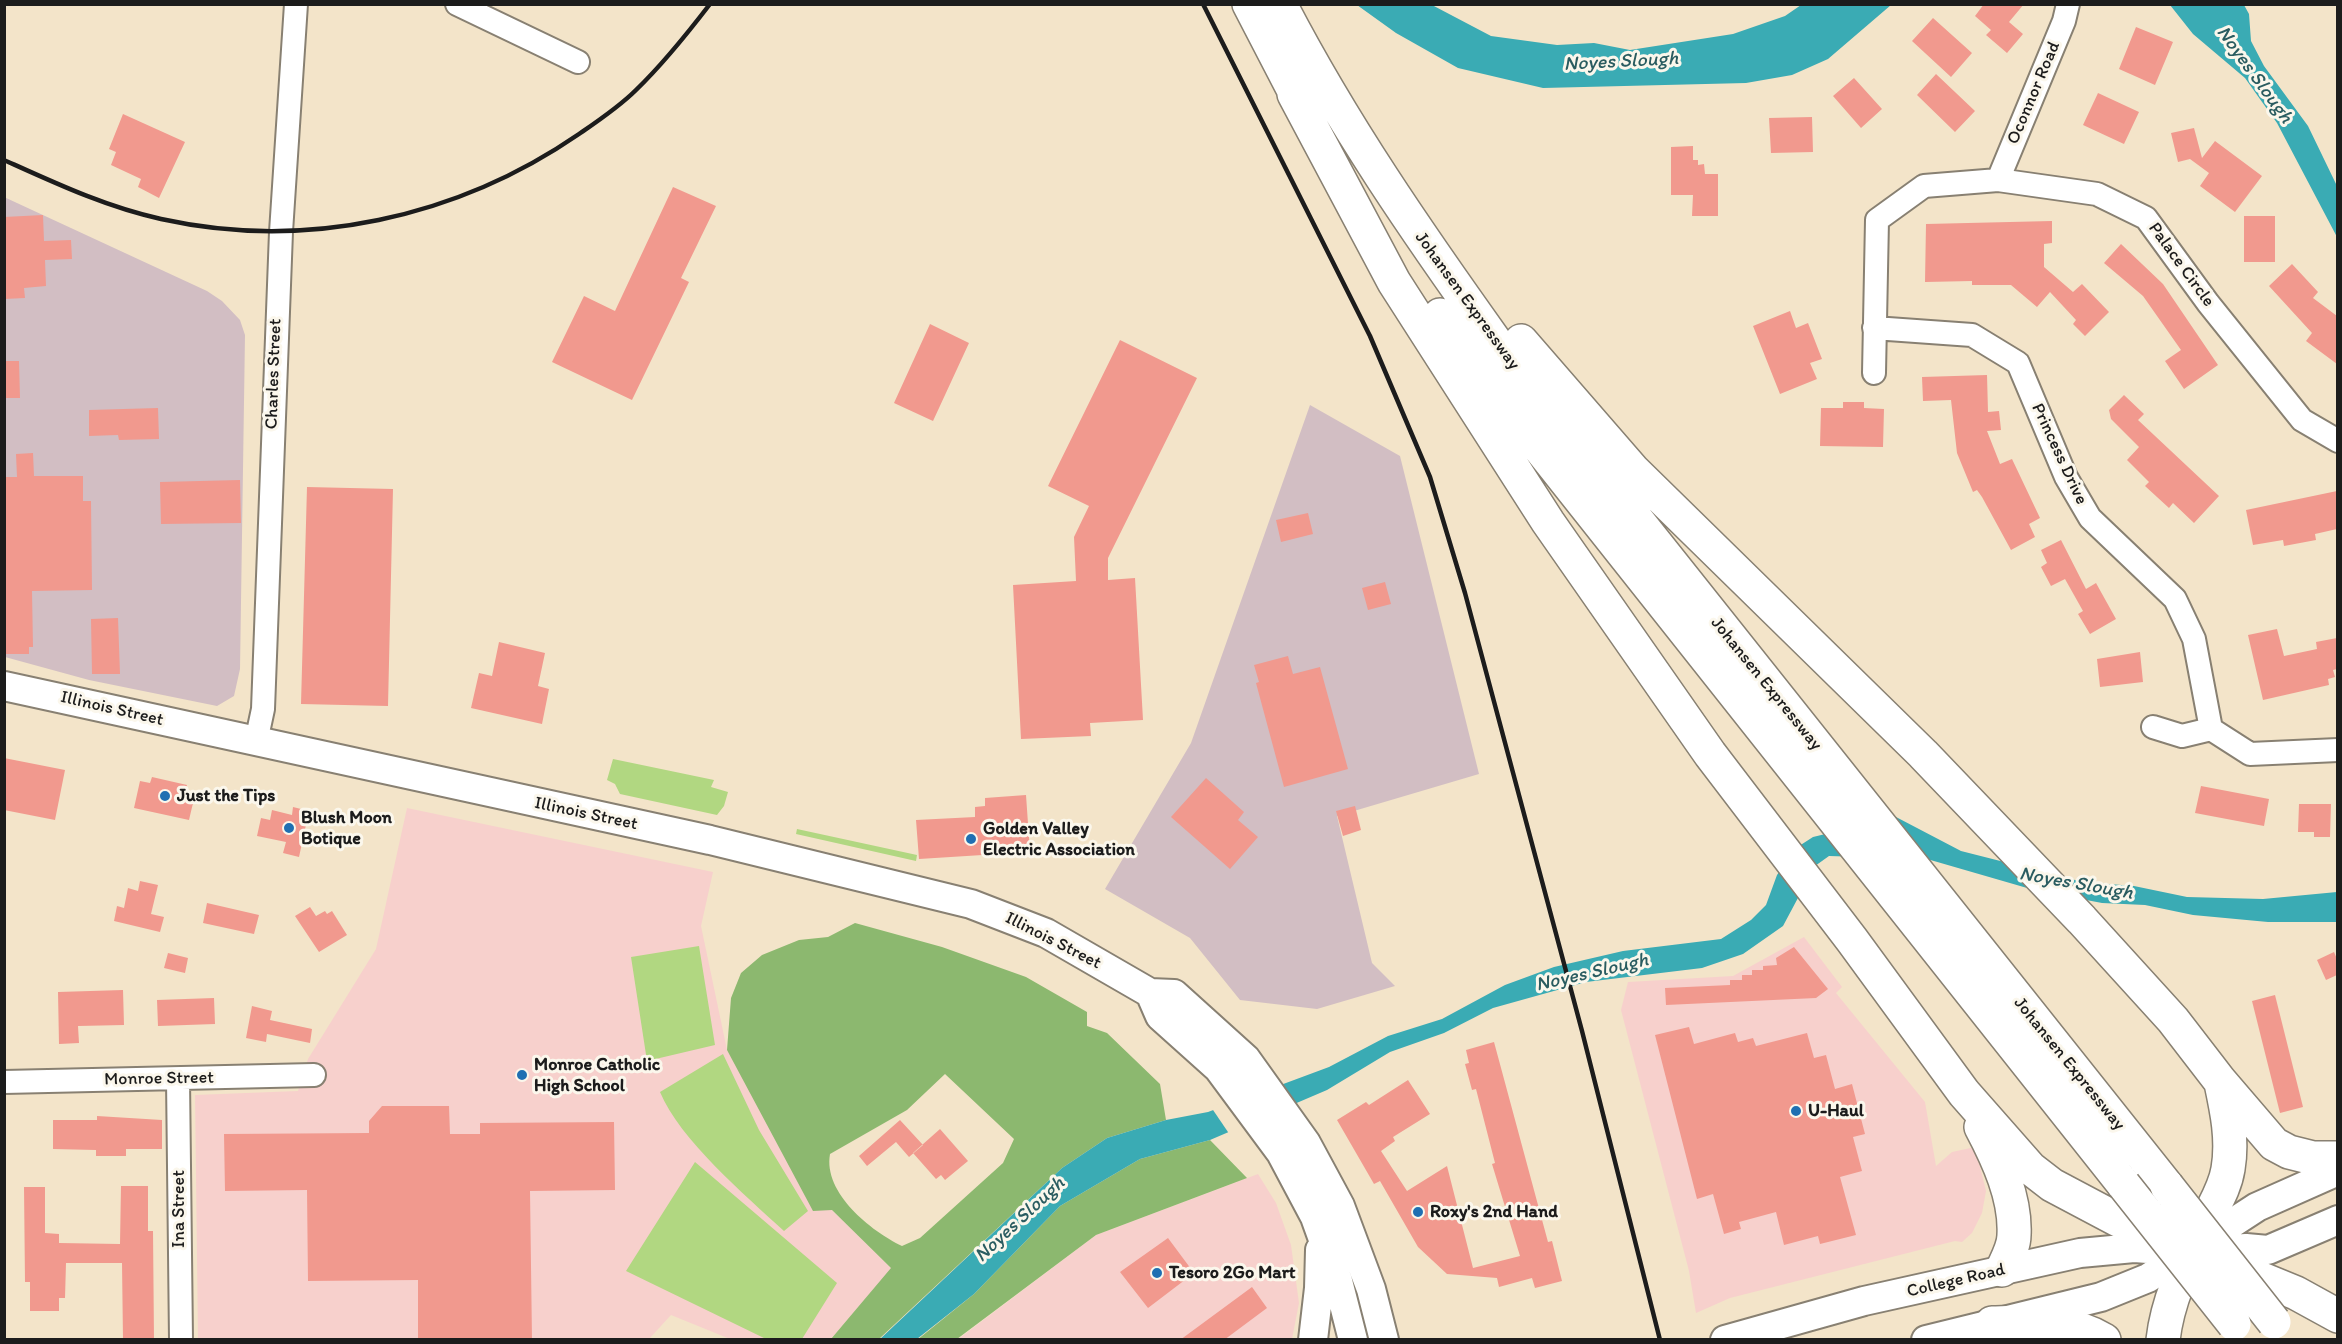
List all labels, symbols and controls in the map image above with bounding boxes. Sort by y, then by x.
water label: Noyes Slough [2211,21,2297,129]
street label: Oconnor Road [2003,38,2065,148]
water label: Noyes Slough [1563,47,1679,77]
street label: Palace Circle [2143,219,2219,311]
street label: Johansen Expressway [1410,228,1524,374]
street label: Charles Street [261,318,287,430]
street label: Princess Drive [2026,400,2092,508]
street label: Johansen Expressway [1706,613,1826,755]
street label: Illinois Street [58,687,166,731]
place label: Just the Tips [177,785,275,807]
marker: Just the Tips [158,789,172,803]
street label: Illinois Street [532,793,640,835]
place label: Blush Moon Botique [301,807,392,850]
place label: Golden Valley Electric Association [983,818,1135,860]
marker: Blush Moon Botique [282,821,296,835]
marker: Golden Valley Electric Association [964,832,978,846]
water label: Noyes Slough [2017,862,2135,906]
street label: Illinois Street [1001,908,1105,974]
water label: Noyes Slough [1533,948,1651,998]
street label: Johansen Expressway [2009,993,2129,1135]
place label: Monroe Catholic High School [534,1054,660,1096]
street label: Monroe Street [104,1067,214,1091]
marker: Monroe Catholic High School [515,1068,529,1082]
place label: U-Haul [1808,1100,1864,1122]
marker: U-Haul [1789,1104,1803,1118]
street label: Ina Street [168,1170,190,1248]
water label: Noyes Slough [970,1172,1070,1268]
place label: Roxy's 2nd Hand [1430,1201,1558,1223]
marker: Roxy's 2nd Hand [1411,1205,1425,1219]
street label: College Road [1905,1259,2007,1303]
place label: Tesoro 2Go Mart [1169,1262,1296,1284]
marker: Tesoro 2Go Mart [1150,1266,1164,1280]

